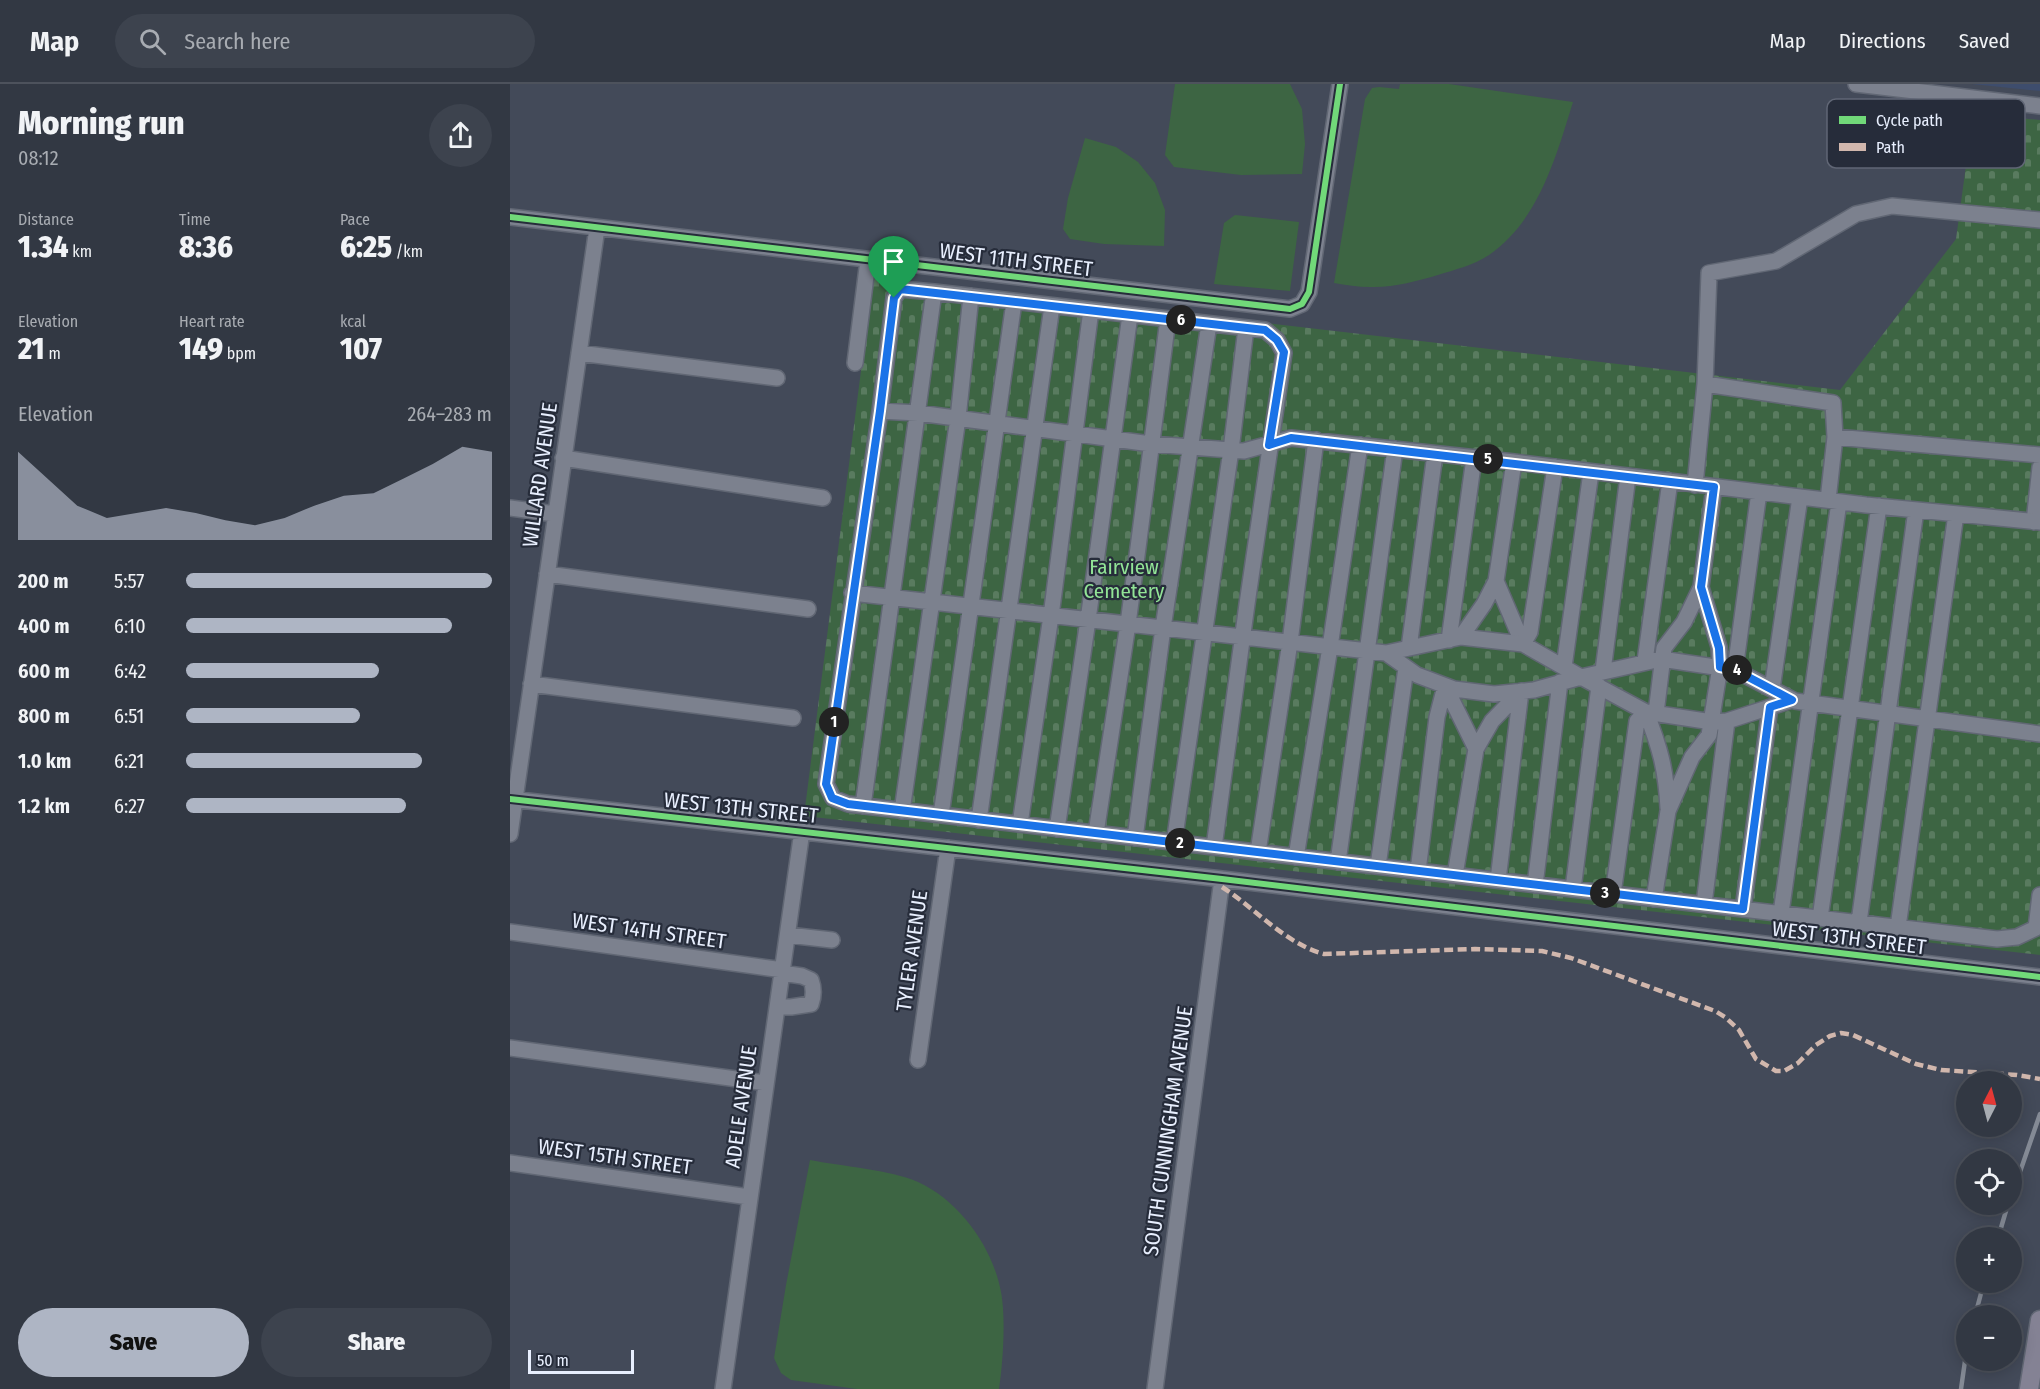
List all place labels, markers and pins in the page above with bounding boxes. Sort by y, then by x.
pin [868,236,919,298]
pin: 6 [1166,305,1196,335]
pin: 5 [1473,444,1503,474]
pin: 4 [1722,655,1752,685]
pin: 1 [819,707,849,737]
pin: 2 [1165,828,1195,858]
pin: 3 [1590,878,1620,908]

